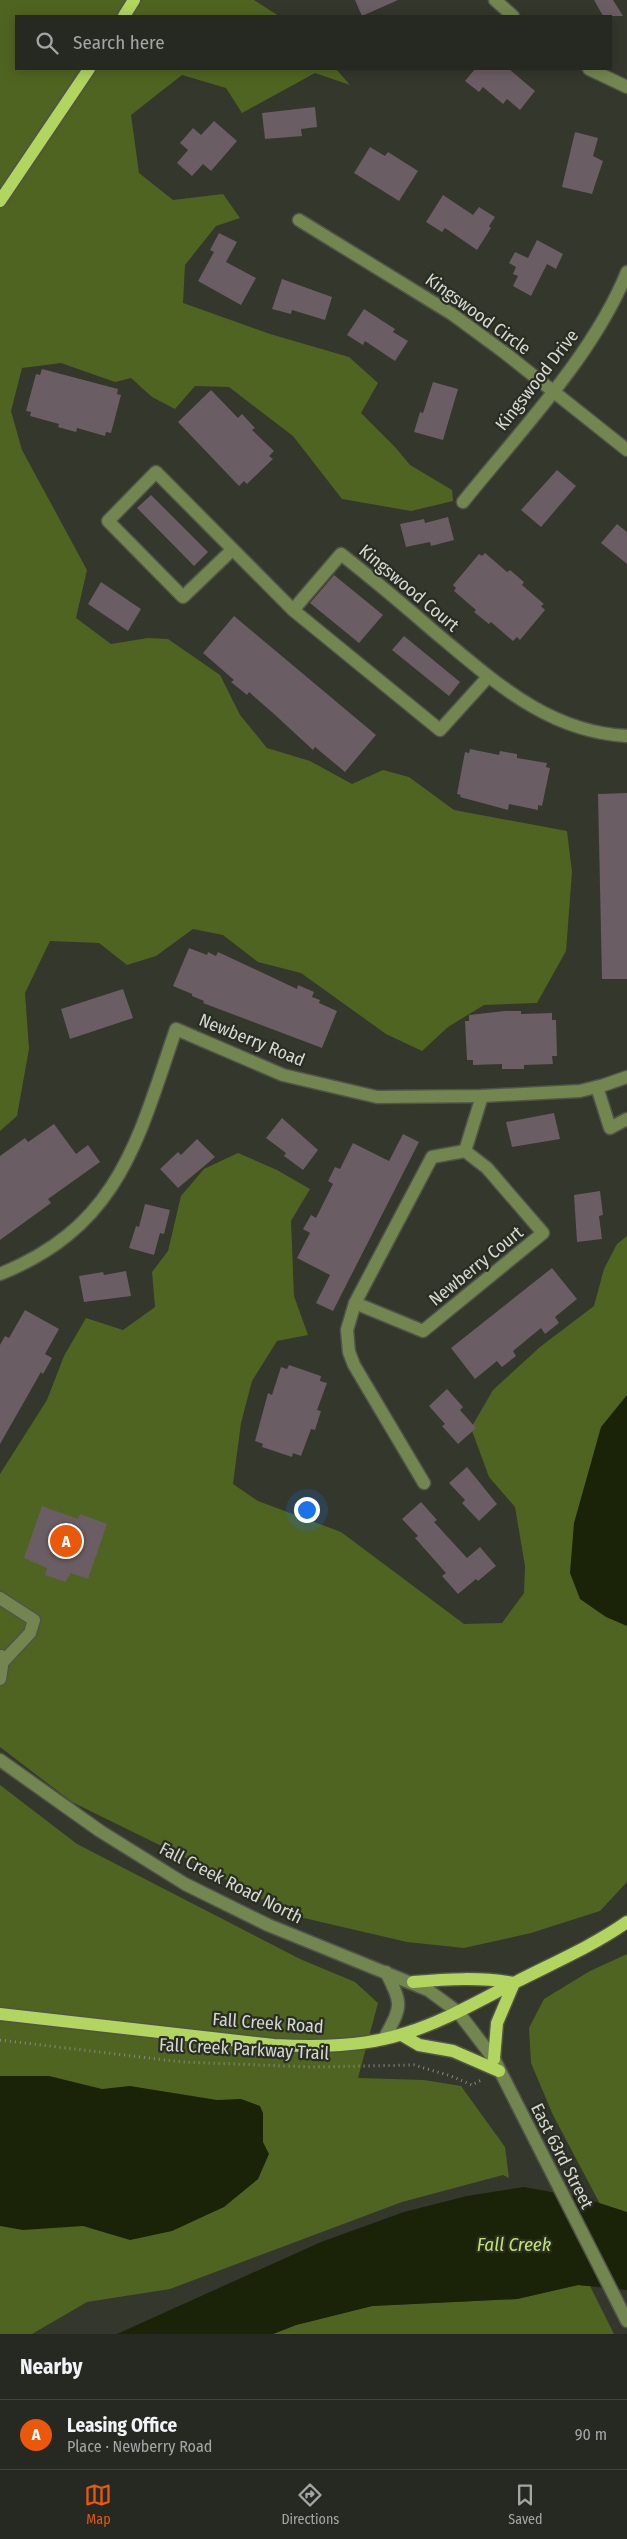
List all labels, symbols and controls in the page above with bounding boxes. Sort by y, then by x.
search box [15,15,612,70]
icon: search [33,29,61,57]
text: Search here [73,31,165,54]
street label: Kingswood Circle [421,268,535,360]
street label: Kingswood Drive [491,325,583,435]
street label: Kingswood Court [354,540,464,636]
street label: Newberry Road [196,1009,308,1071]
street label: Newberry Court [424,1221,528,1311]
your location [294,1497,320,1523]
pin: A [50,1522,82,1560]
street label: Fall Creek Road North [156,1837,306,1929]
street label: Fall Creek Road [212,2008,324,2038]
street label: Fall Creek Parkway Trail [158,2034,330,2064]
street label: East 63rd Street [526,2100,598,2213]
water label: Fall Creek [477,2233,551,2256]
text: Nearby [20,2354,82,2380]
text: Leasing Office [67,2414,177,2437]
text: A [32,2425,40,2444]
text: 90 m [575,2425,607,2444]
text: Place · Newberry Road [67,2437,212,2456]
tab: Map [84,2481,112,2528]
tab: Directions [281,2481,339,2528]
tab: Saved [508,2481,543,2528]

